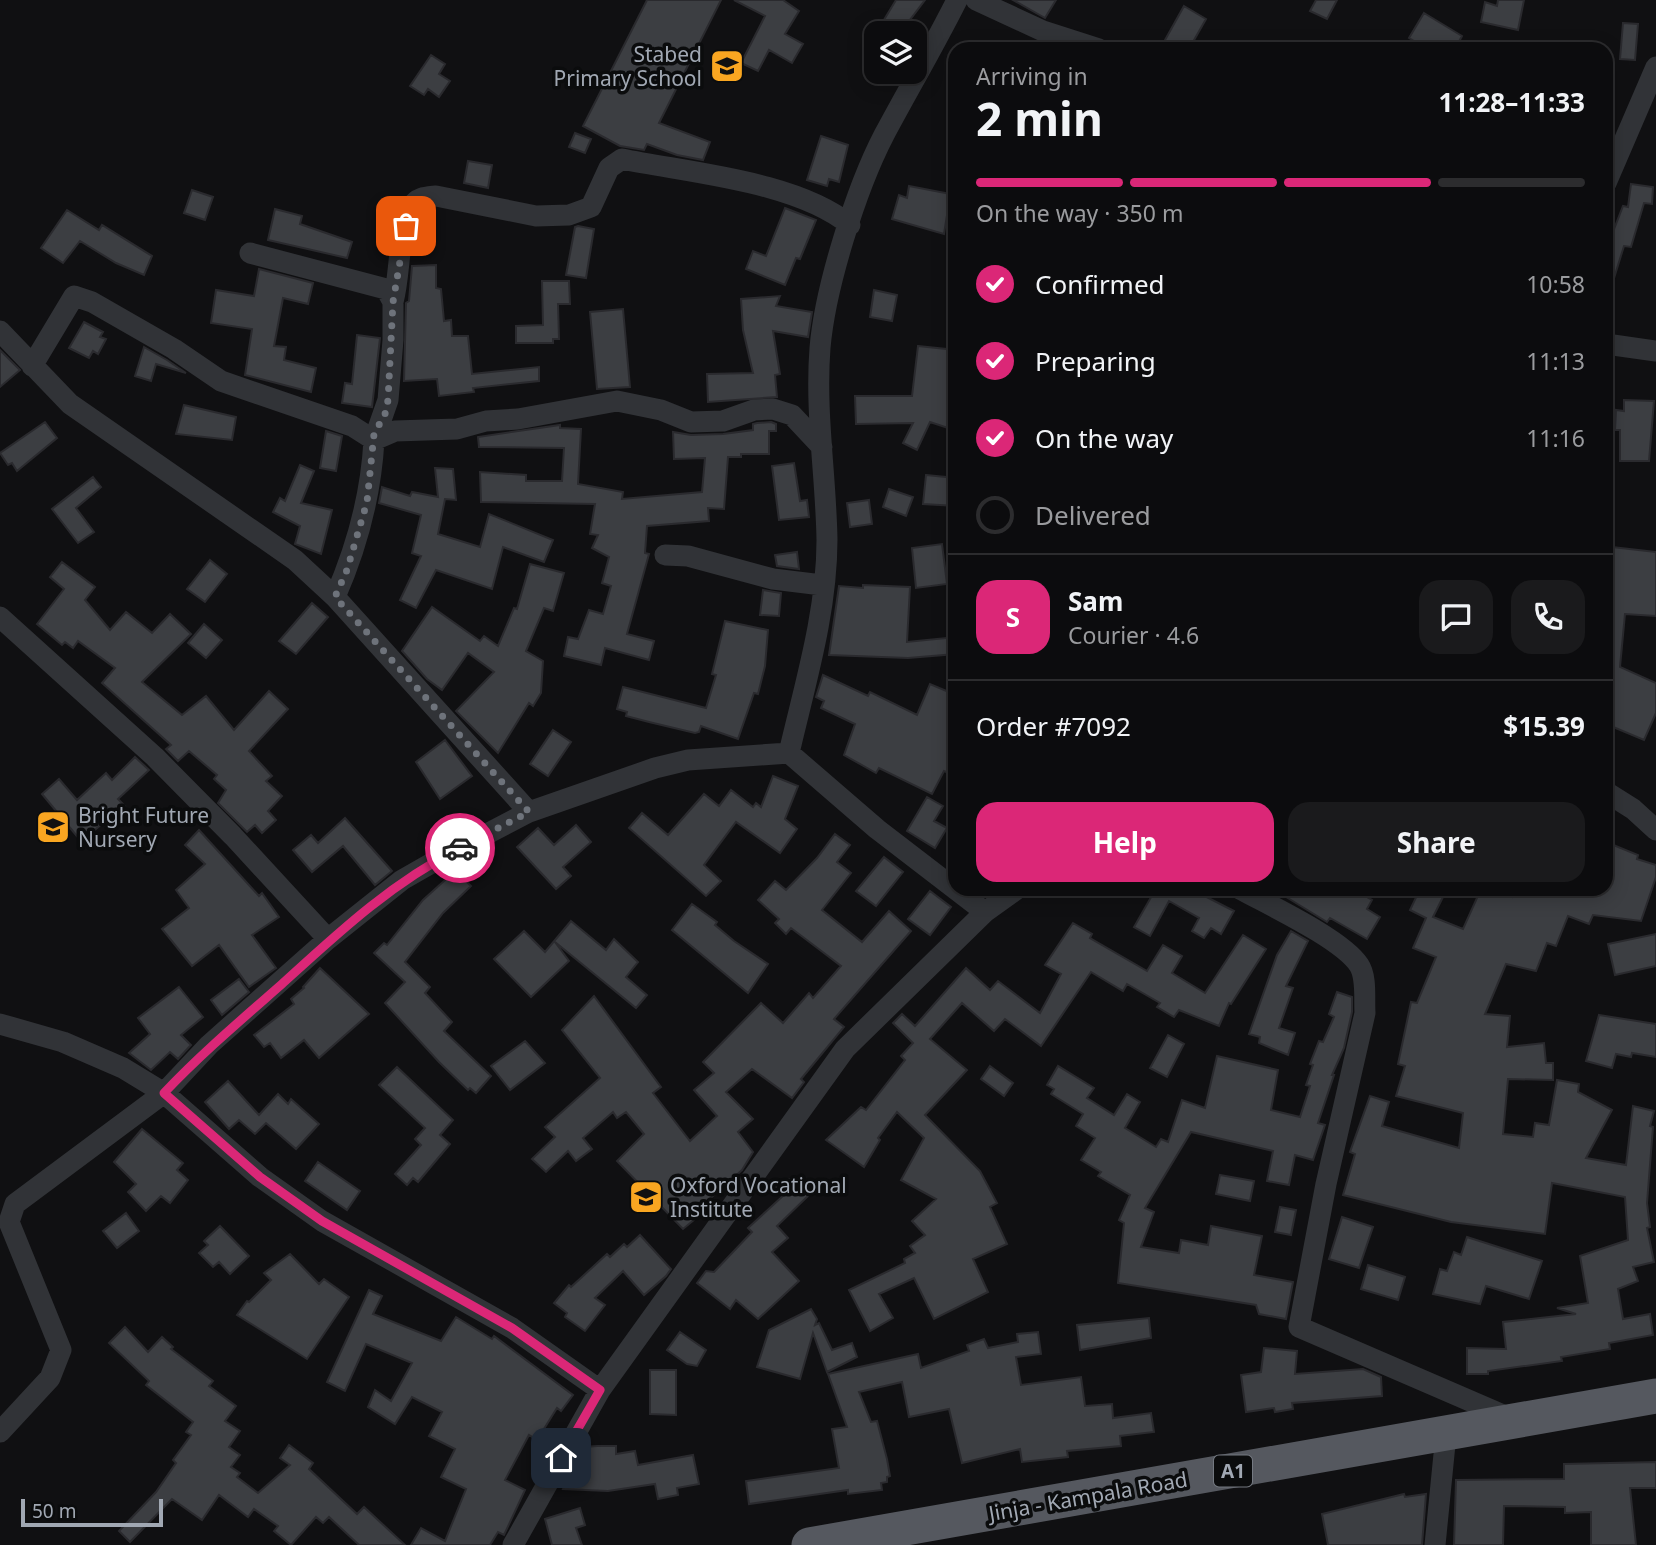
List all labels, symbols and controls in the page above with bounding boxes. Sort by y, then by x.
map controls [864,21,927,84]
button: layers [864,21,927,84]
place label: Stabed Primary School [554,40,702,92]
school or university icon: Stabed Primary School [708,47,746,85]
text: Arriving in [976,60,1088,92]
text: 11:28–11:33 [1438,84,1585,120]
text: 2 min [976,87,1103,149]
pin [376,196,436,256]
text: On the way · 350 m [976,197,1183,229]
icon: bag [387,207,425,245]
icon: check [976,265,1014,303]
text: Confirmed [1035,266,1165,302]
text: 10:58 [1526,268,1585,300]
icon: check [976,342,1014,380]
text: Preparing [1035,343,1156,379]
text: 11:13 [1526,345,1585,377]
icon: check [976,419,1014,457]
text: On the way [1035,420,1173,456]
text: 11:16 [1526,422,1585,454]
text: Delivered [1035,497,1151,533]
button: chat [1419,580,1493,654]
button: phone [1511,580,1585,654]
text: Sam [1068,583,1123,619]
text: S [1006,599,1020,635]
text: Courier · 4.6 [1068,619,1199,651]
text: Order #7092 [976,708,1131,744]
text: $15.39 [1503,708,1585,744]
place label: Bright Future Nursery [78,801,209,853]
button: Help [976,802,1274,882]
button: Share [1288,802,1585,882]
school or university icon: Bright Future Nursery [34,808,72,846]
courier [425,813,495,883]
icon: car [441,829,479,867]
place label: Oxford Vocational Institute [670,1171,847,1223]
school or university icon: Oxford Vocational Institute [627,1178,665,1216]
pin [531,1428,591,1488]
icon: home [542,1439,580,1477]
road number: A1 [1214,1456,1252,1486]
street label: Jinja - Kampala Road [985,1465,1190,1528]
scale bar [21,1496,163,1528]
text: 50 m [32,1498,76,1524]

